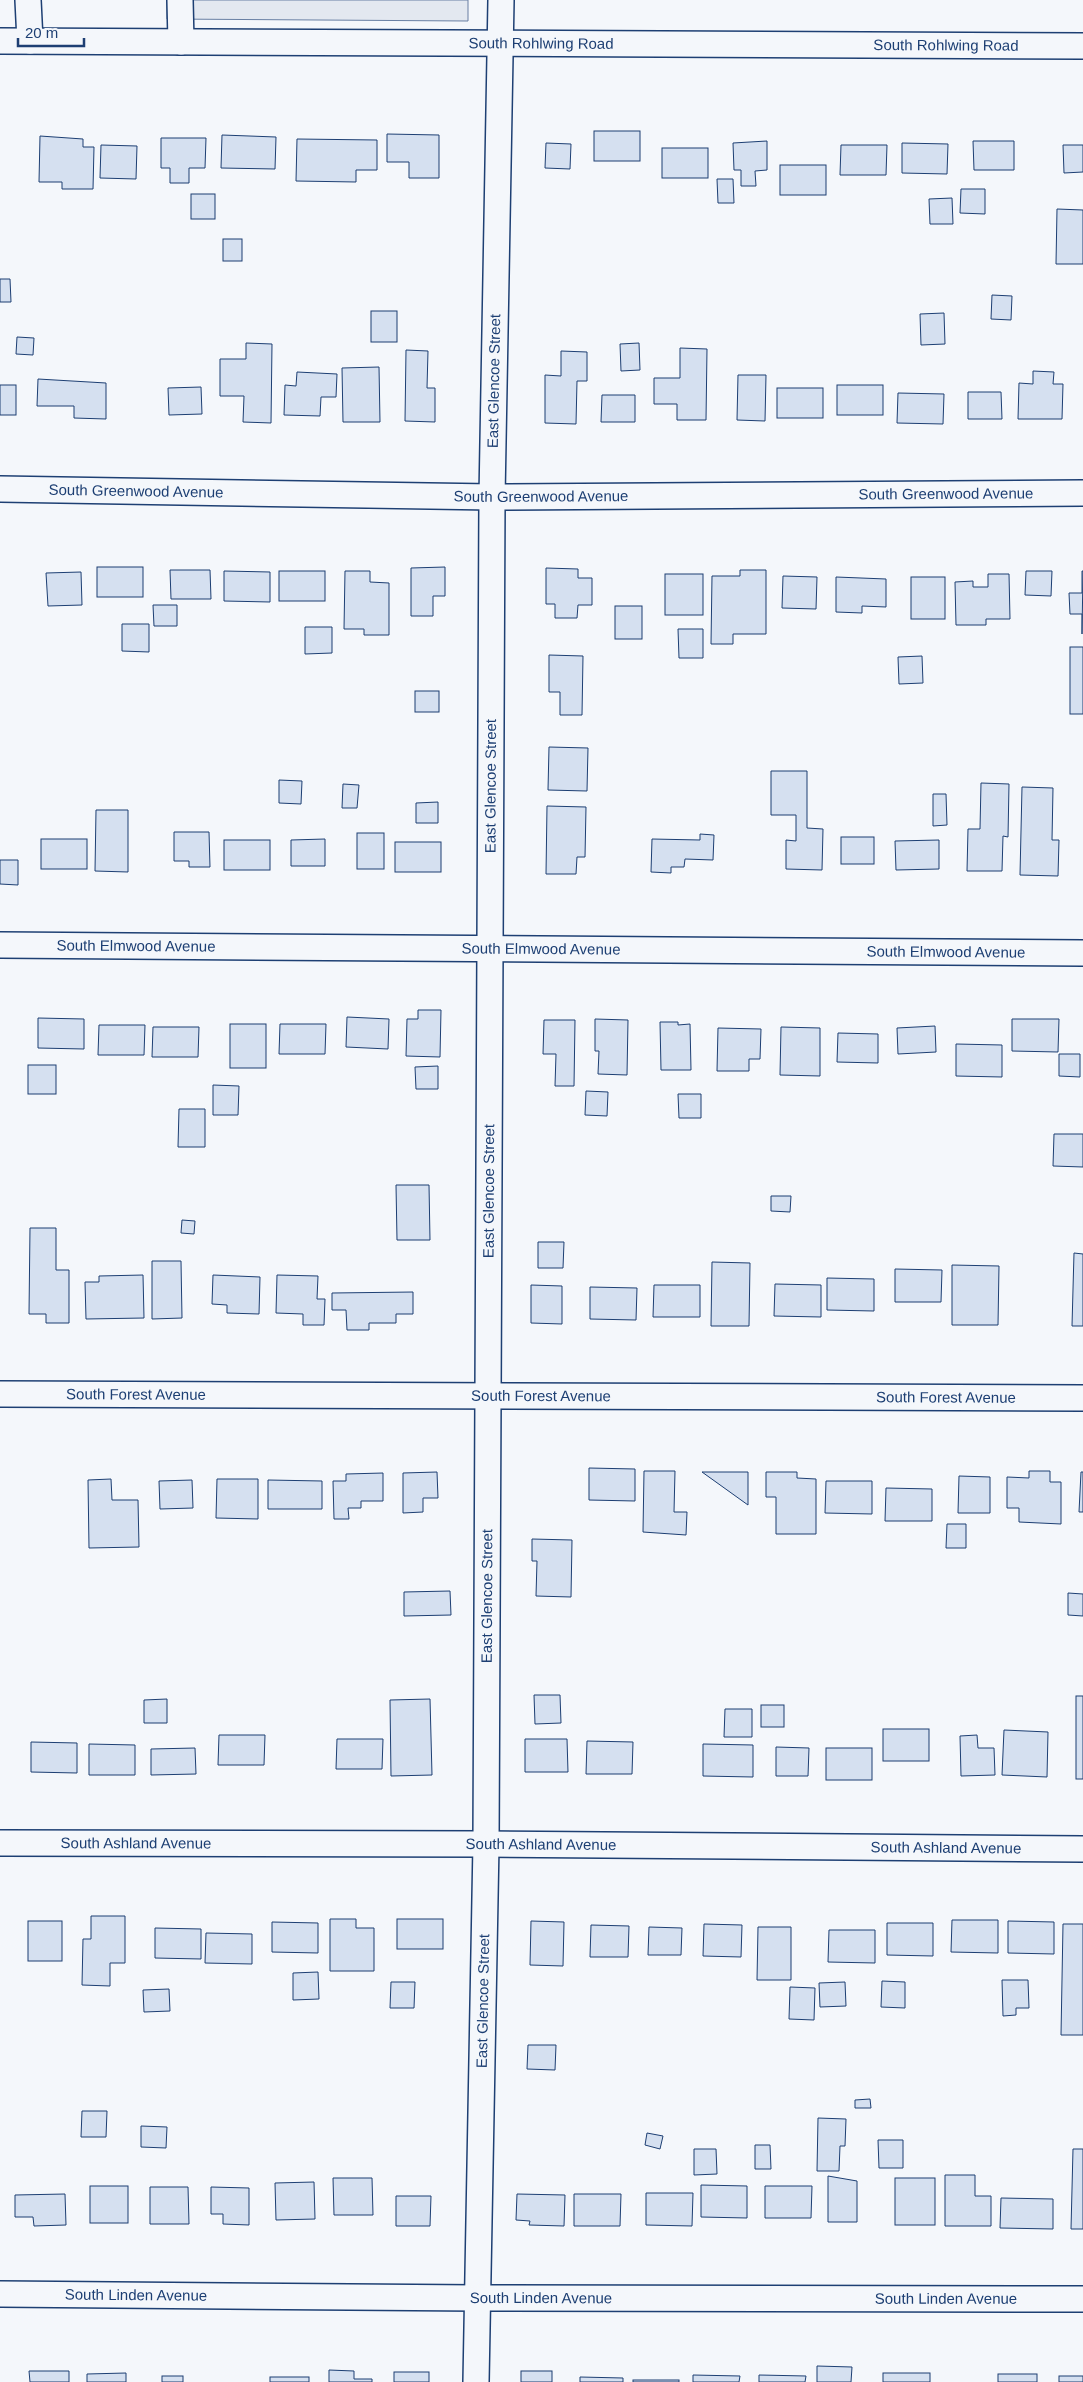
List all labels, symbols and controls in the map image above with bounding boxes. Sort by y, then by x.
scale bar [18,15,84,47]
text: 20 m [25,24,58,41]
street label: South Rohlwing Road [468,34,614,52]
street label: South Rohlwing Road [873,36,1019,54]
street label: East Glencoe Street [484,313,503,448]
street label: South Greenwood Avenue [48,481,224,501]
street label: South Greenwood Avenue [858,484,1033,503]
street label: South Greenwood Avenue [453,487,628,505]
street label: East Glencoe Street [481,718,499,853]
street label: South Elmwood Avenue [56,936,216,955]
street label: South Elmwood Avenue [461,939,621,958]
street label: South Elmwood Avenue [866,942,1026,961]
street label: East Glencoe Street [480,1123,497,1258]
street label: South Forest Avenue [66,1385,206,1403]
street label: South Forest Avenue [471,1387,611,1404]
street label: South Forest Avenue [876,1388,1016,1406]
street label: East Glencoe Street [478,1528,495,1663]
street label: South Ashland Avenue [61,1834,211,1851]
street label: South Ashland Avenue [466,1835,616,1853]
street label: South Ashland Avenue [871,1838,1021,1856]
street label: East Glencoe Street [473,1933,492,2068]
street label: South Linden Avenue [65,2286,207,2304]
street label: South Linden Avenue [470,2289,612,2306]
street label: South Linden Avenue [875,2290,1017,2307]

